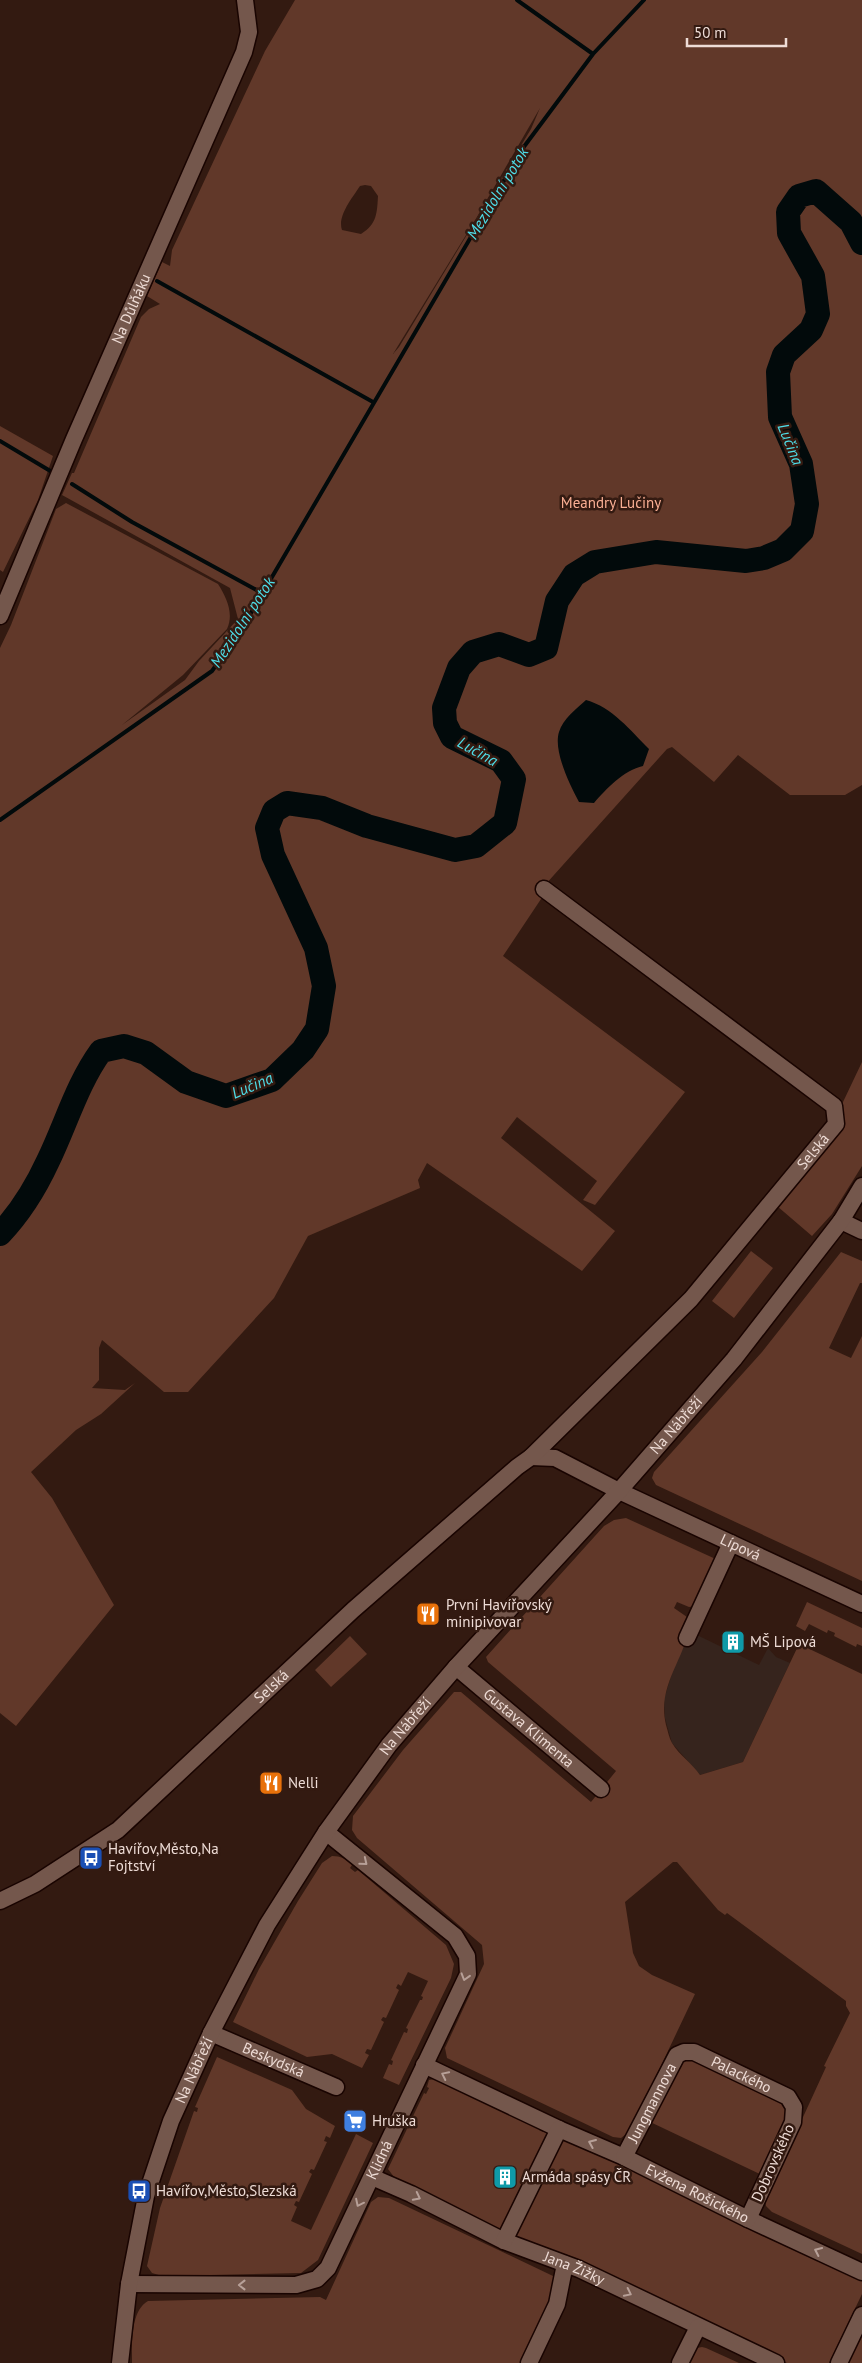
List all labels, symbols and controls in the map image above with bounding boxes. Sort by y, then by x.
scale bar [687,15,786,47]
text: 50 m [694,23,727,42]
water label: Mezidolní potok [462,143,533,243]
street label: Na Důlňáku [107,271,154,347]
water label: Lučina [774,420,808,468]
park label: Meandry Lučiny [561,493,661,512]
water label: Mezidolní potok [205,572,279,671]
water label: Lučina [454,732,502,770]
water label: Lučina [228,1067,276,1103]
street label: Selská [792,1129,833,1173]
street label: Na Nábřeží [646,1392,706,1458]
street label: Lípová [717,1529,764,1565]
place label: První Havířovský minipivovar [446,1595,552,1631]
restaurant icon: První Havířovský minipivovar [415,1601,441,1627]
building icon: MŠ Lipová [720,1629,746,1655]
place label: MŠ Lipová [750,1632,816,1651]
street label: Selská [250,1665,292,1707]
street label: Gustava Klimenta [480,1684,578,1771]
street label: Na Nábřeží [375,1693,435,1759]
restaurant icon: Nelli [258,1770,284,1796]
place label: Nelli [288,1773,319,1792]
place label: Havířov,Město,Na Fojtství [108,1839,219,1875]
bus stop icon: Havířov,Město,Na Fojtství [78,1845,104,1871]
one-way arrow [358,1857,367,1865]
one-way arrow [460,1972,470,1981]
street label: Na Nábřeží [170,2034,217,2106]
street label: Beskydská [240,2038,308,2081]
street label: Palackého [708,2052,775,2097]
street label: Jungmannova [623,2059,680,2147]
one-way arrow [441,2071,450,2081]
supermarket icon: Hruška [342,2108,368,2134]
place label: Hruška [372,2111,416,2130]
street label: Dobrovského [747,2121,798,2205]
street label: Klidná [362,2137,396,2183]
one-way arrow [589,2139,597,2149]
street label: Evžena Rošického [643,2159,752,2227]
building icon: Armáda spásy ČR [492,2164,518,2190]
place label: Armáda spásy ČR [522,2167,631,2186]
bus stop icon: Havířov,Město,Slezská [126,2178,152,2204]
place label: Havířov,Město,Slezská [156,2181,297,2200]
one-way arrow [412,2191,421,2201]
one-way arrow [355,2198,365,2207]
street label: Jana Žižky [540,2246,608,2289]
one-way arrow [814,2247,823,2258]
one-way arrow [238,2280,246,2290]
one-way arrow [623,2287,632,2297]

